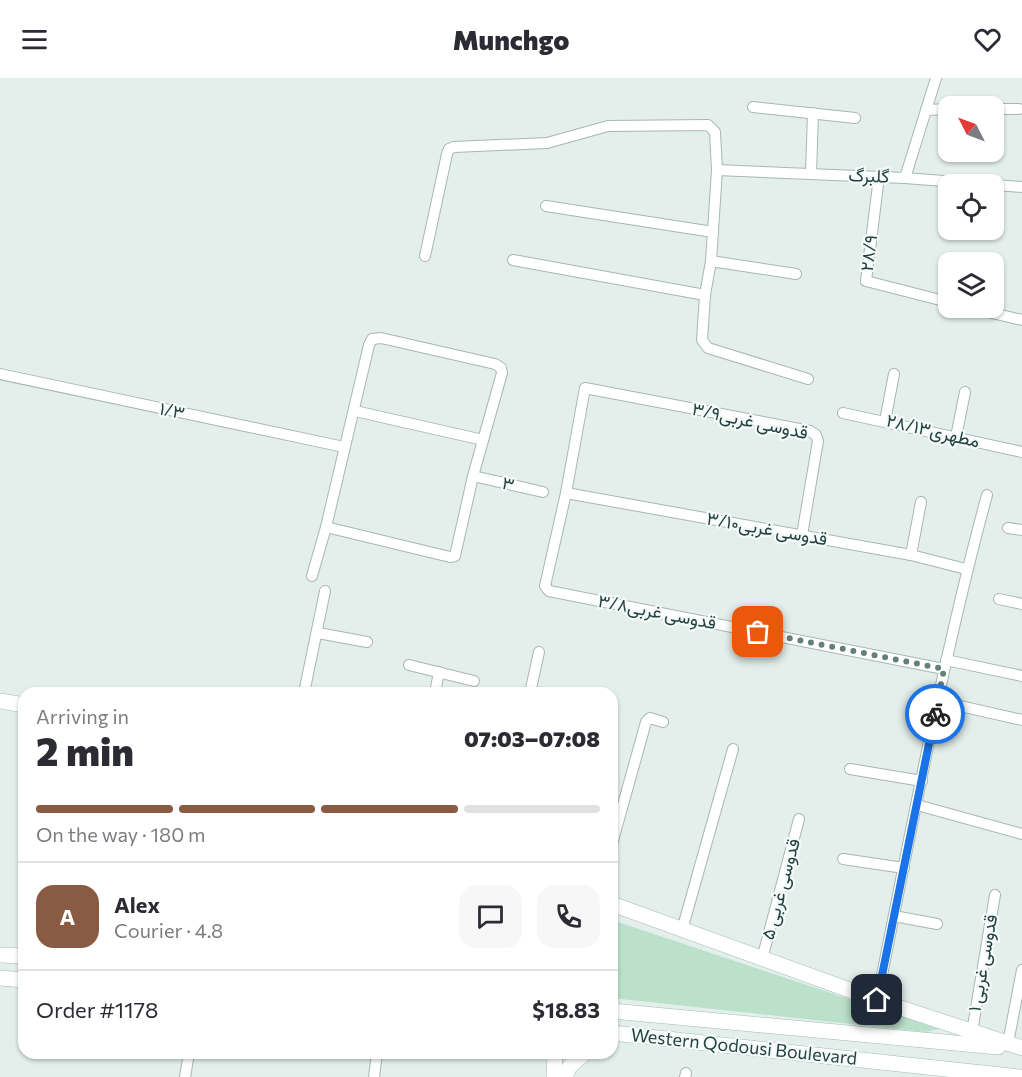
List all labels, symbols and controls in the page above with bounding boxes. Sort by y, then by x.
icon: menu [18,23,51,56]
text: Munchgo [453,23,569,56]
icon: heart [971,23,1004,56]
north arrow [938,96,1004,162]
map controls [938,96,1004,318]
street label: گلبرگ [848,163,890,188]
button: locate [938,174,1004,240]
street label: ۲۸/۹ [855,233,881,272]
button: layers [938,252,1004,318]
street label: ۱/۳ [158,397,187,423]
street label: قدوسی غربی۳/۹ [690,397,810,444]
street label: مطهری۲۸/۱۳ [884,409,982,452]
street label: ۳ [500,471,516,495]
street label: قدوسی غربی۳/۱۰ [705,507,829,550]
street label: قدوسی غربی۳/۸ [596,589,718,634]
pin [732,606,783,657]
icon: bag [741,615,774,648]
courier [905,684,965,744]
icon: bike [919,698,952,731]
text: Arriving in [36,704,129,728]
text: 07:03–07:08 [464,725,600,752]
text: 2 min [36,726,134,774]
text: On the way · 180 m [36,822,205,846]
street label: ۵ قدوسی غربی [756,836,805,942]
button: chat [459,885,522,948]
button: phone [537,885,600,948]
text: Alex [114,891,160,918]
text: A [60,903,75,930]
street label: ۱ قدوسی غربی [963,912,1002,1013]
text: Courier · 4.8 [114,918,223,942]
pin [851,974,902,1025]
icon: home [860,983,893,1016]
text: Order #1178 [36,996,158,1023]
text: $18.83 [532,996,600,1023]
street label: Western Qodousi Boulevard [630,1023,858,1069]

